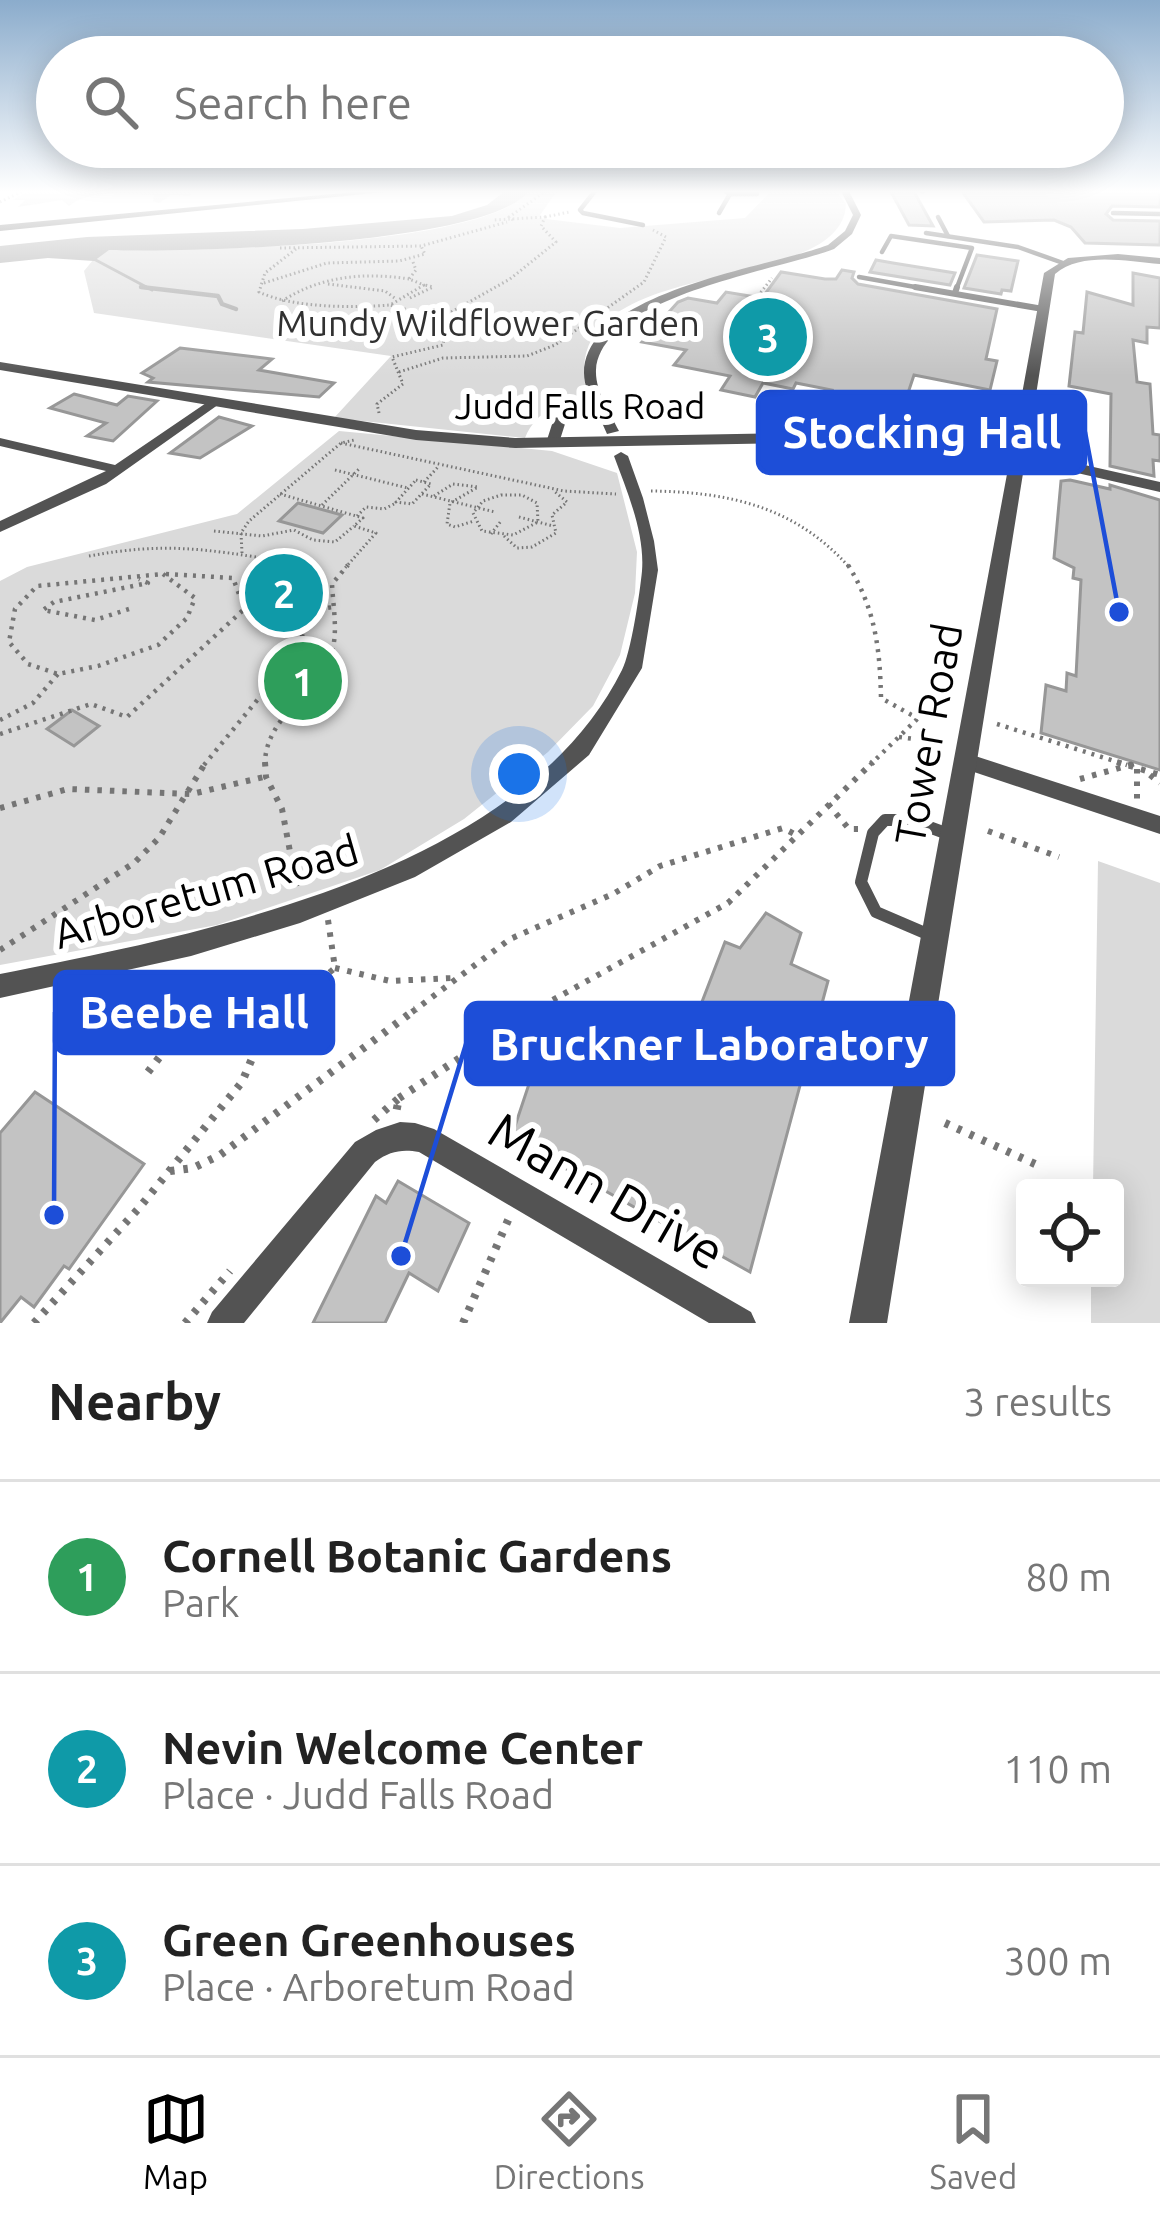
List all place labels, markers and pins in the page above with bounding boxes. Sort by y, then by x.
pin: 3 [729,292,807,382]
callout: Stocking Hall [758,392,1085,473]
pin: 2 [245,548,323,638]
pin: 1 [264,636,342,726]
callout: Beebe Hall [55,972,333,1053]
callout: Bruckner Laboratory [466,1003,953,1084]

